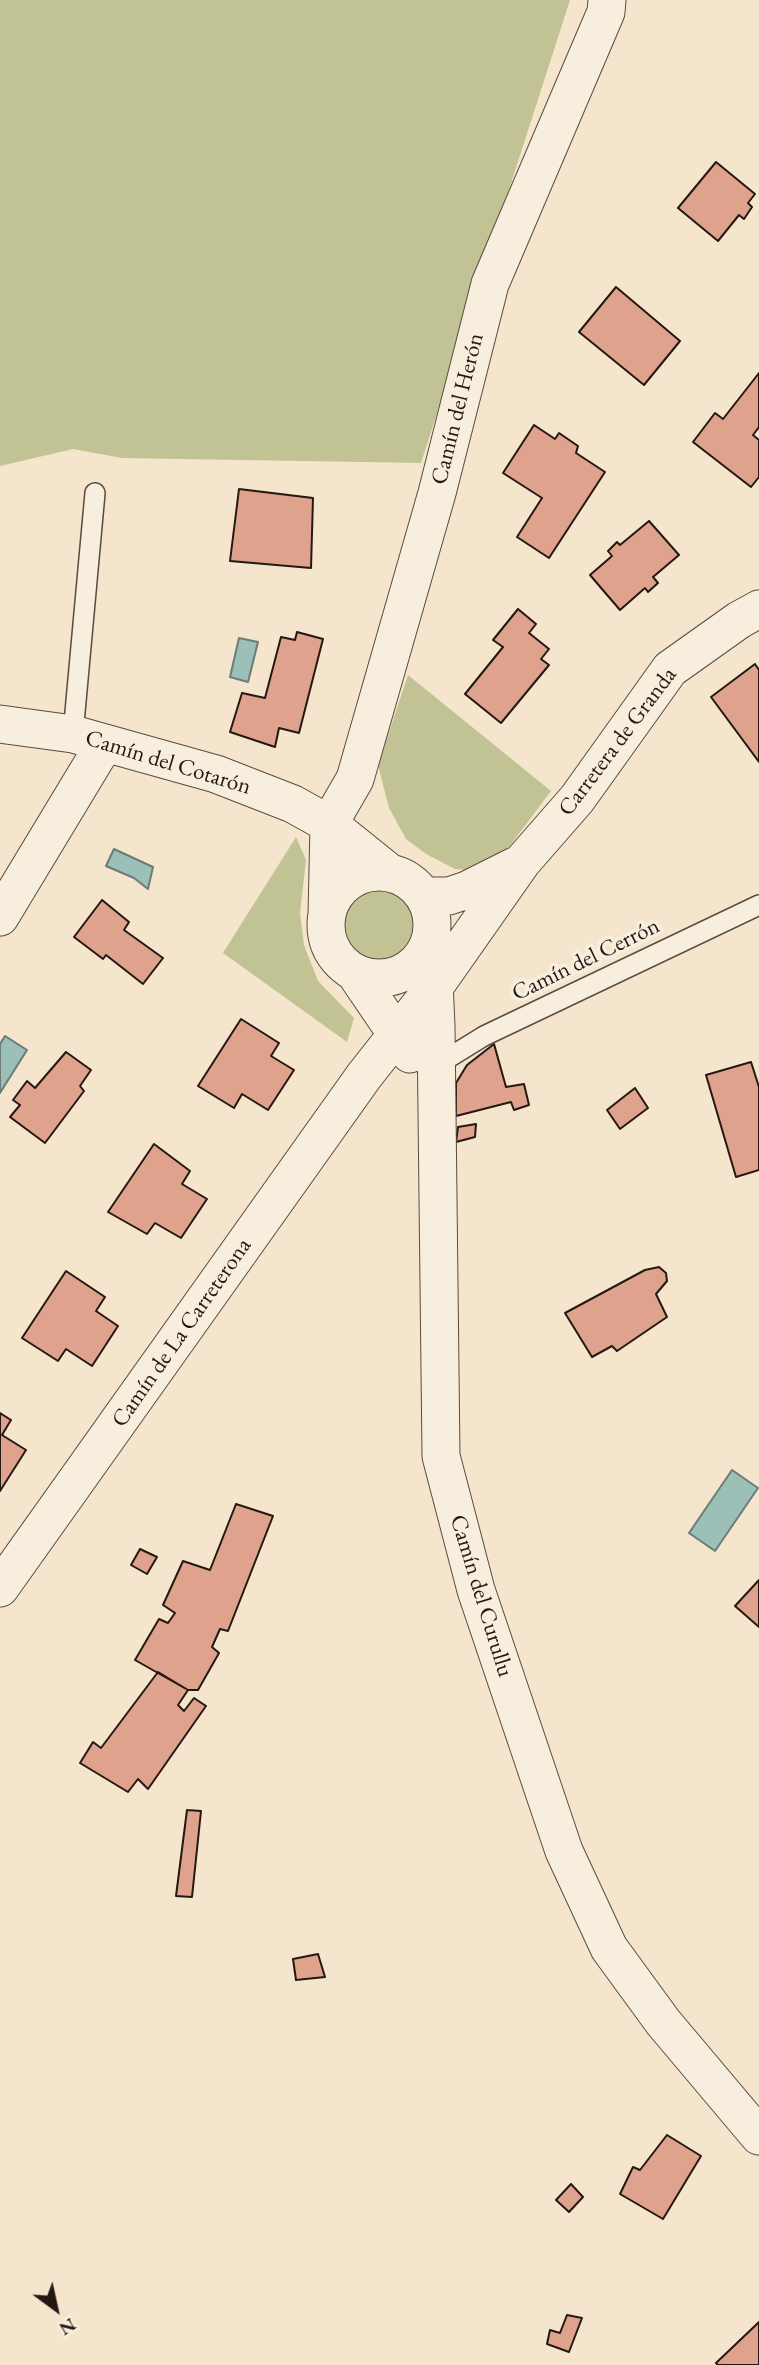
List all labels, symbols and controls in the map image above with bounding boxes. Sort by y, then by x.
street label: Camín del Herón [426,330,490,488]
street label: Carretera de Granda [553,662,683,822]
street label: Camín del Cotarón [82,725,254,801]
street label: Camín del Cerrón [508,912,664,1008]
street label: Camín de La Carreterona [106,1233,258,1433]
street label: Camín del Curullu [443,1512,519,1680]
north arrow [21,2274,91,2344]
text: N [54,2312,81,2342]

